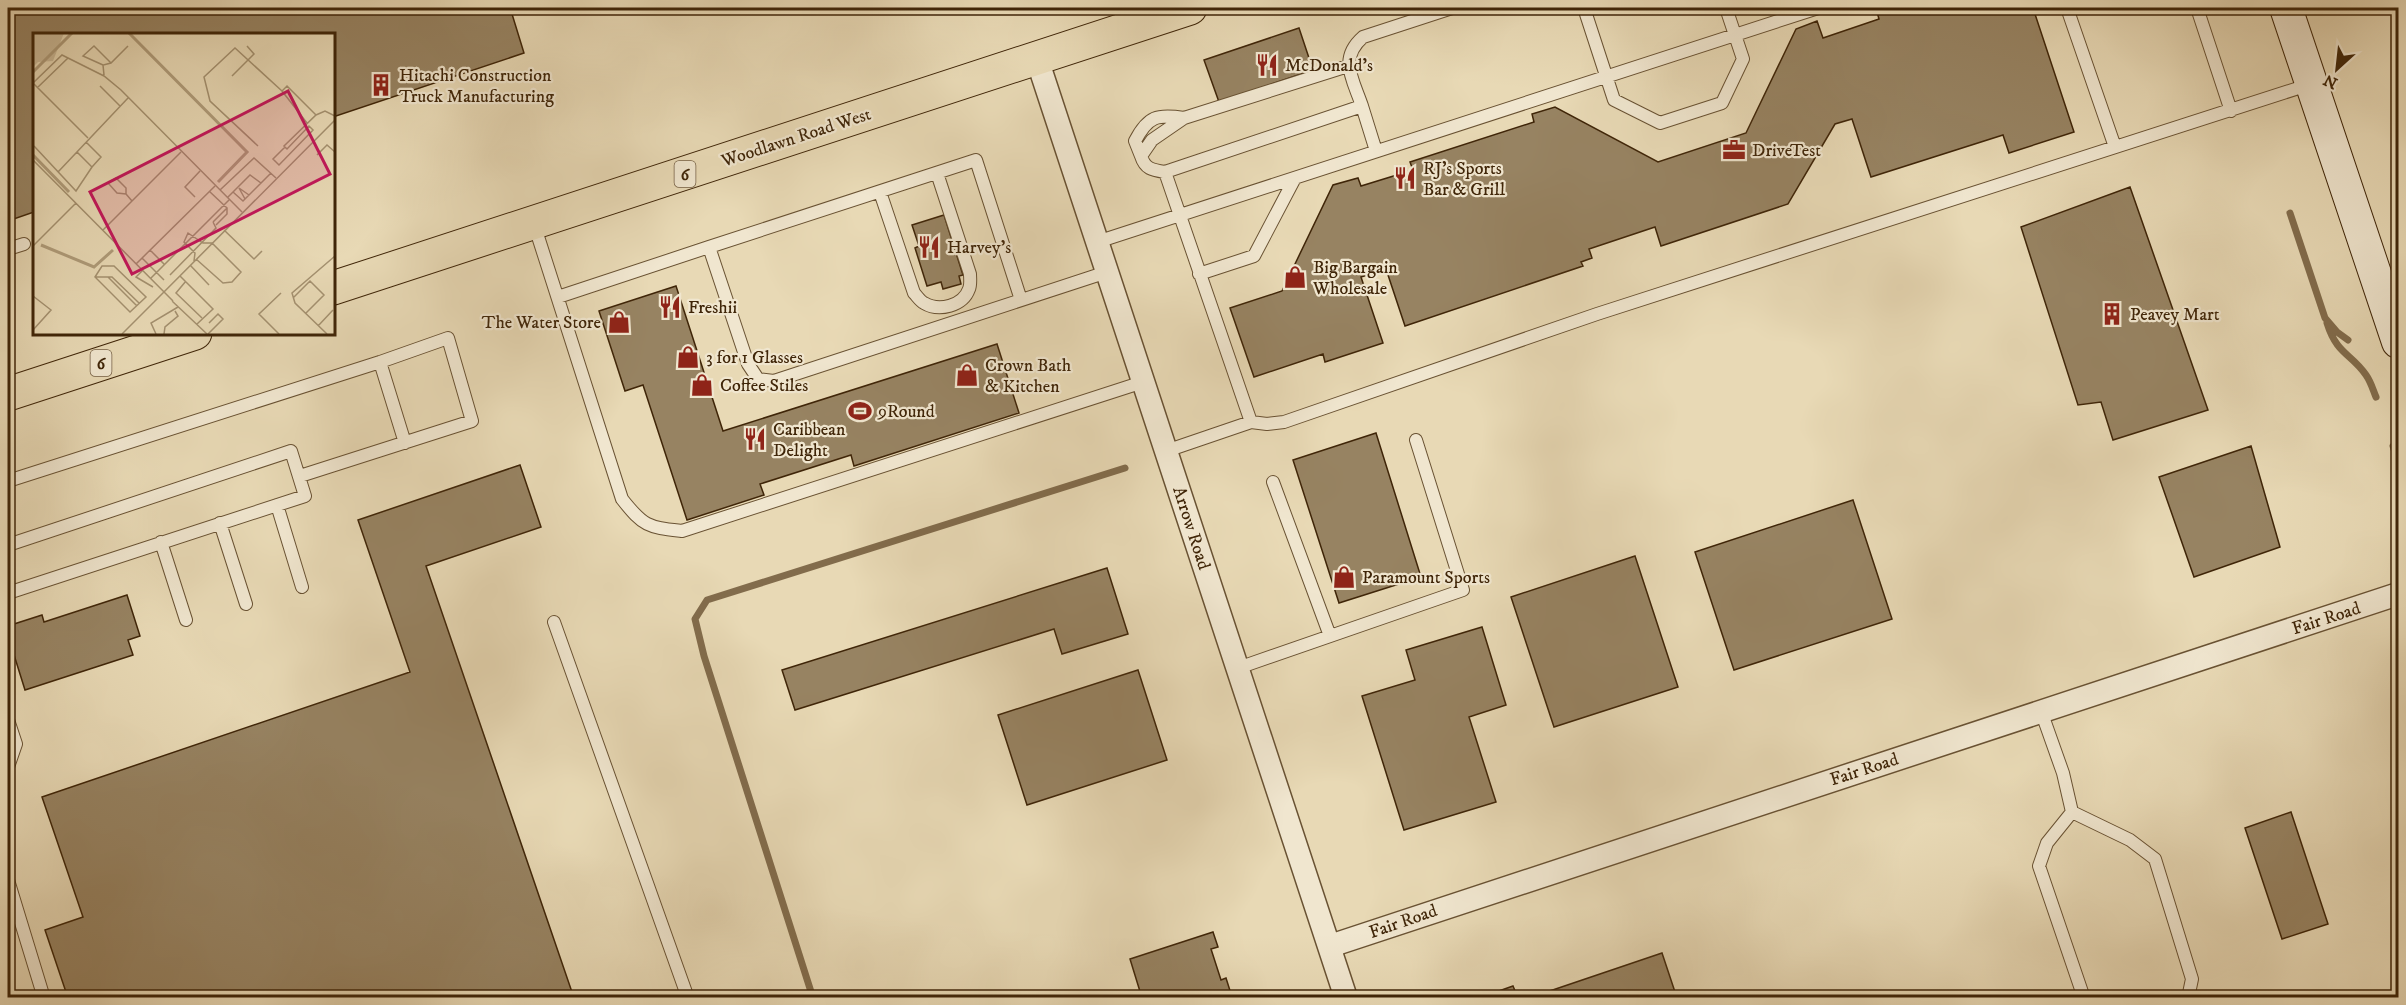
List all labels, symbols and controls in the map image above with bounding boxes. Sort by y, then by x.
inset map [33,33,334,334]
north arrow [2307,39,2367,99]
restaurant icon: McDonald's [1254,52,1280,78]
place label: McDonald's [1285,55,1373,77]
place label: Hitachi Construction Truck Manufacturing [399,65,554,108]
text: N [2320,70,2341,93]
building icon: Hitachi Construction Truck Manufacturing [368,72,394,98]
street label: Woodlawn Road West [718,103,874,173]
office icon: DriveTest [1721,137,1747,163]
place label: DriveTest [1752,140,1821,162]
place label: RJ’s Sports Bar & Grill [1423,158,1506,201]
road number: 6 [674,161,696,187]
restaurant icon: RJ’s Sports Bar & Grill [1392,165,1418,191]
restaurant icon: Harvey's [916,234,942,260]
place label: Harvey's [947,237,1011,259]
place label: Big Bargain Wholesale [1312,257,1398,300]
shop icon: Big Bargain Wholesale [1282,264,1308,290]
restaurant icon: Freshii [657,294,683,320]
place label: Freshii [688,297,737,319]
building icon: Peavey Mart [2099,301,2125,327]
place label: Peavey Mart [2130,304,2220,326]
shop icon: The Water Store [606,309,632,335]
place label: The Water Store [482,312,601,334]
shop icon: 3 for 1 Glasses [675,344,701,370]
place label: 3 for 1 Glasses [706,347,803,369]
road number: 6 [90,350,112,376]
place label: Crown Bath & Kitchen [985,355,1072,398]
shop icon: Crown Bath & Kitchen [954,362,980,388]
shop icon: Coffee Stiles [689,372,715,398]
place label: Coffee Stiles [720,375,808,397]
sports icon: 9Round [847,398,873,424]
place label: 9Round [877,401,935,423]
place label: Caribbean Delight [773,419,846,462]
restaurant icon: Caribbean Delight [742,426,768,452]
street label: Arrow Road [1167,484,1215,573]
shop icon: Paramount Sports [1331,564,1357,590]
place label: Paramount Sports [1362,567,1490,589]
street label: Fair Road [2289,598,2363,640]
street label: Fair Road [1827,749,1901,791]
street label: Fair Road [1366,900,1440,944]

